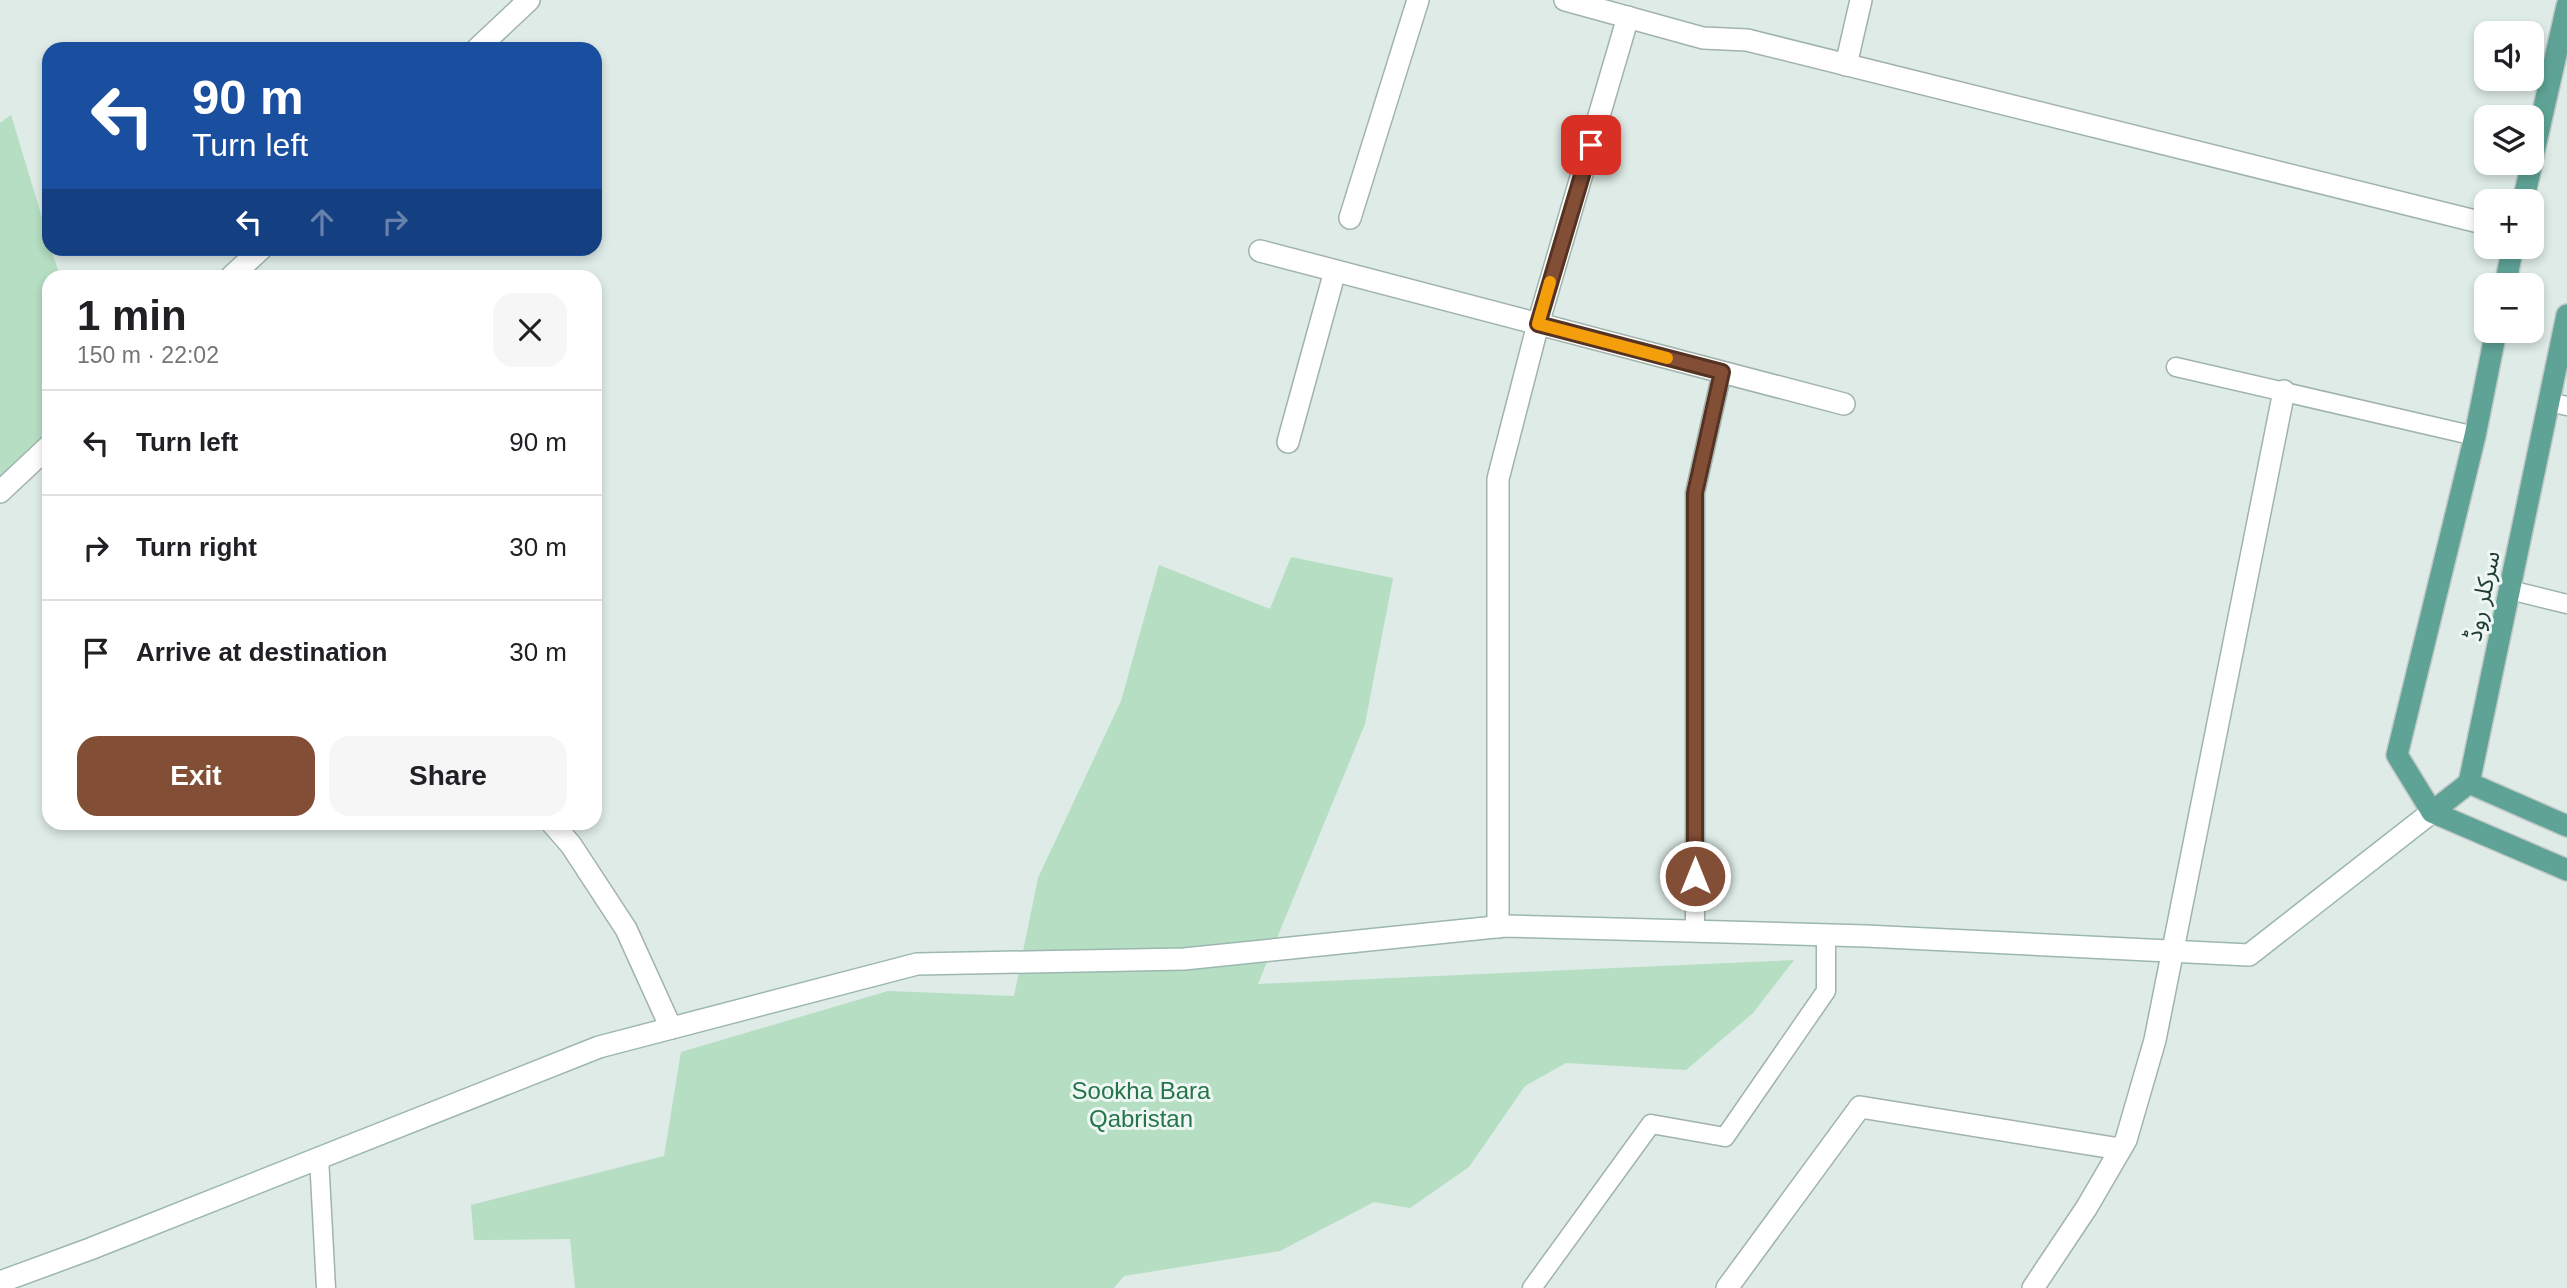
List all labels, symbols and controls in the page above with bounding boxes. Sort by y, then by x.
map controls [2474,21,2544,343]
button: sound [2474,21,2544,91]
icon: left [77,70,168,161]
text: 90 m [192,70,304,124]
button: layers [2474,105,2544,175]
pin [1561,115,1621,175]
icon: arrive [1572,126,1610,164]
text: Turn left [192,127,308,163]
button: + [2474,189,2544,259]
icon: left [230,203,268,241]
icon: ahead [303,203,341,241]
icon: right [376,203,414,241]
button: − [2474,273,2544,343]
text: 1 min [77,292,187,339]
button: close [493,293,567,367]
text: 150 m · 22:02 [77,342,219,368]
icon: left [77,424,115,462]
text: Turn left [136,427,238,457]
text: 90 m [509,427,567,457]
icon: right [77,529,115,567]
text: Turn right [136,532,257,562]
text: 30 m [509,532,567,562]
street label: سرکلر روڈ [2459,548,2506,644]
icon: arrive [77,634,115,672]
text: Arrive at destination [136,637,387,667]
text: 30 m [509,637,567,667]
button: Exit [77,736,315,816]
button: Share [329,736,567,816]
position arrow [1658,839,1732,913]
park label: Sookha Bara Qabristan [1072,1077,1211,1132]

